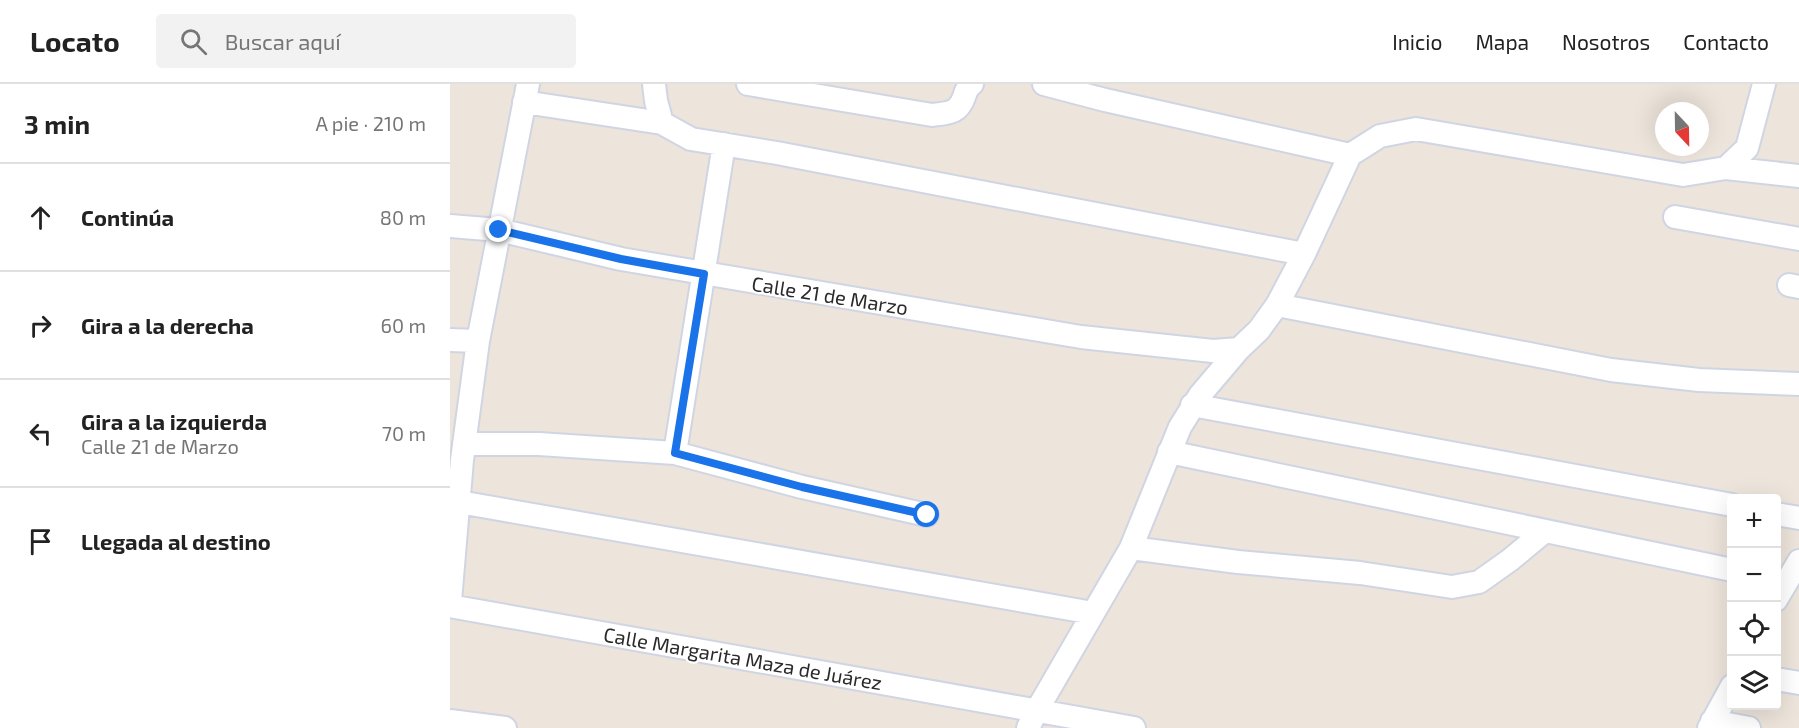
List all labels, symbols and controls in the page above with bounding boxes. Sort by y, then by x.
search box [156,14,576,68]
text: Locato [30,24,120,58]
icon: search [177,25,210,58]
text: Buscar aquí [225,28,341,54]
text: Inicio [1392,29,1442,54]
text: Mapa [1475,29,1529,54]
text: Nosotros [1562,29,1650,54]
text: Contacto [1683,29,1769,54]
north arrow [1655,102,1709,156]
text: 3 min [24,108,90,139]
text: A pie · 210 m [315,111,426,135]
icon: ahead [24,201,57,234]
text: Continúa [81,204,174,230]
text: 80 m [380,205,426,229]
route end [485,216,511,242]
street label: Calle 21 de Marzo [750,271,910,319]
icon: right [24,309,57,342]
text: Gira a la derecha [81,312,254,338]
text: 60 m [381,313,426,337]
text: Gira a la izquierda [81,408,267,434]
icon: left [24,417,57,450]
text: 70 m [382,421,426,445]
text: Calle 21 de Marzo [81,434,239,458]
map controls [1727,494,1781,710]
button: + [1727,494,1781,548]
route start [913,501,939,527]
icon: arrive [24,525,57,558]
text: Llegada al destino [81,528,271,554]
button: − [1727,548,1781,602]
button: locate [1727,602,1781,656]
street label: Calle Margarita Maza de Juárez [602,622,884,694]
button: layers [1727,656,1781,710]

